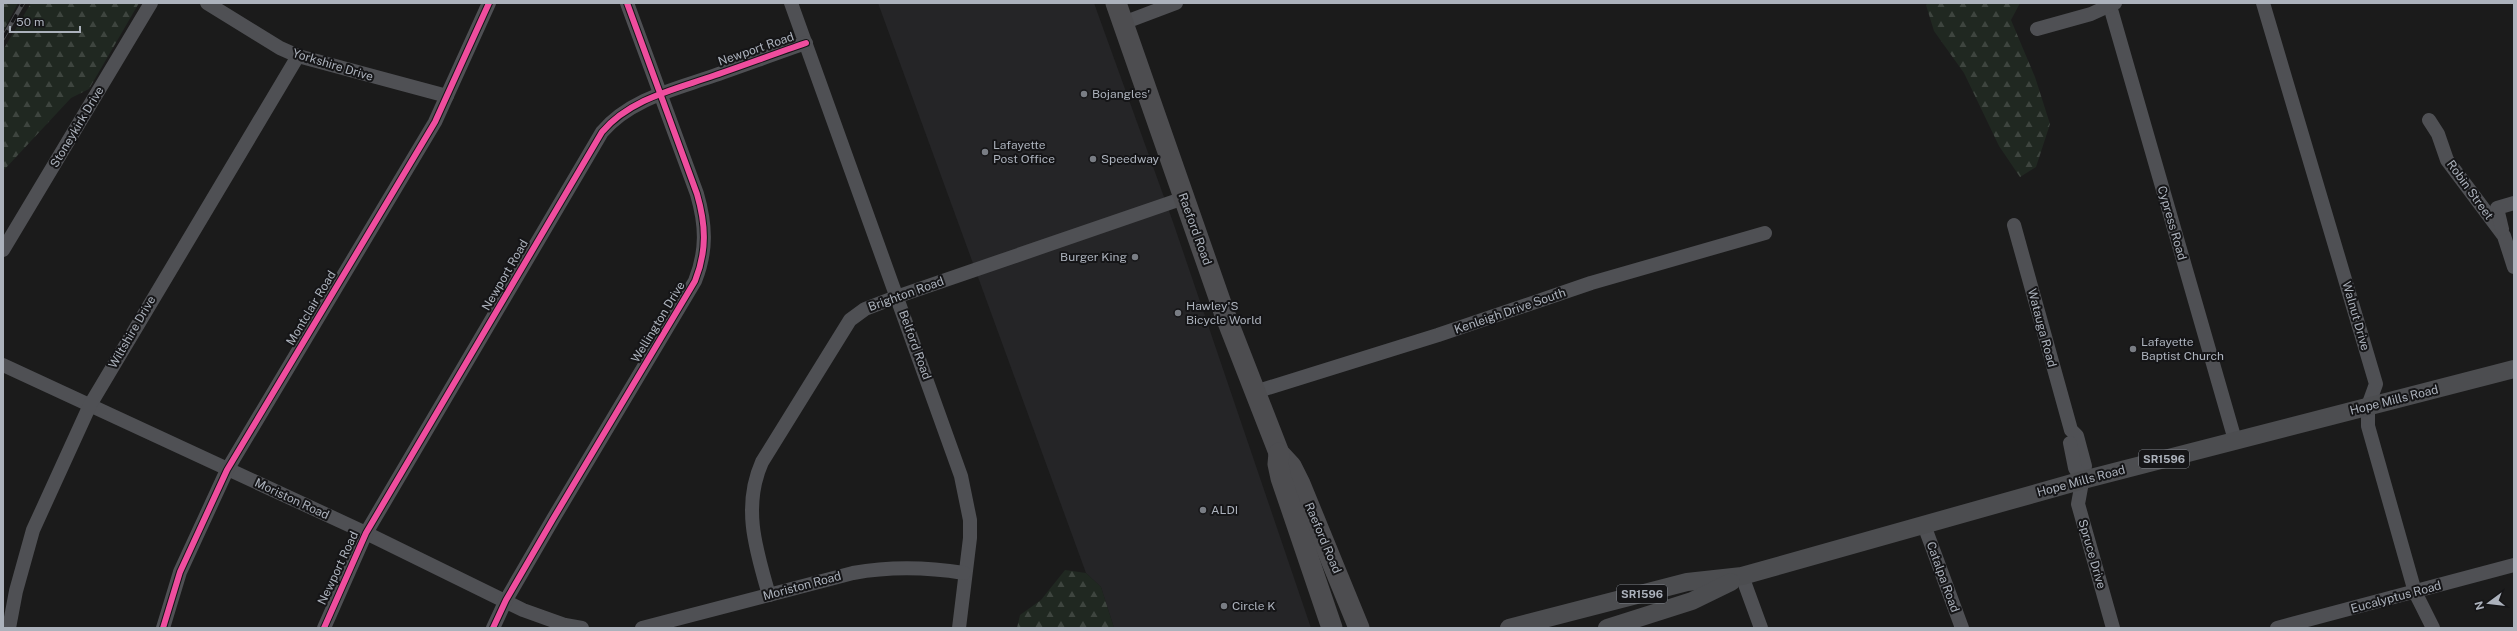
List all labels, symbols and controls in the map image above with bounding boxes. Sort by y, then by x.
scale bar [10,8,80,34]
text: 50 m [16,15,44,29]
street label: Newport Road [716,29,796,69]
street label: Yorkshire Drive [291,46,375,84]
street label: Stoneykirk Drive [47,84,107,170]
place label: Bojangles' [1092,87,1150,101]
marker: Bojangles' [1079,89,1089,99]
place label: Lafayette Post Office [993,138,1055,166]
marker: Lafayette Post Office [980,147,990,157]
place label: Speedway [1101,152,1160,166]
marker: Speedway [1088,154,1098,164]
street label: Robin Street [2444,158,2496,223]
street label: Cypress Road [2155,184,2189,262]
street label: Raeford Road [1175,191,1215,267]
street label: Newport Road [479,237,531,313]
place label: Burger King [1060,250,1127,264]
marker: Burger King [1130,252,1140,262]
street label: Montclair Road [283,268,339,348]
street label: Brighton Road [866,274,946,314]
street label: Wellington Drive [628,279,688,365]
street label: Walnut Drive [2339,280,2373,352]
street label: Kenleigh Drive South [1452,285,1568,337]
street label: Watauga Road [2025,287,2059,369]
street label: Wiltshire Drive [106,293,158,371]
place label: Hawley'S Bicycle World [1186,299,1262,327]
street label: Belford Road [896,308,934,382]
marker: Hawley'S Bicycle World [1173,308,1183,318]
place label: Lafayette Baptist Church [2141,335,2224,363]
marker: Lafayette Baptist Church [2128,344,2138,354]
street label: Hope Mills Road [2348,382,2440,418]
road number: SR1596 [2139,450,2189,468]
street label: Hope Mills Road [2035,463,2127,499]
street label: Moriston Road [253,476,331,522]
street label: Raeford Road [1302,500,1344,576]
place label: ALDI [1211,503,1238,517]
marker: ALDI [1198,505,1208,515]
street label: Spruce Drive [2075,518,2109,591]
street label: Newport Road [315,529,361,607]
street label: Catalpa Road [1924,540,1962,614]
street label: Moriston Road [761,569,843,603]
street label: Eucalyptus Road [2349,578,2443,616]
north arrow [2469,583,2509,623]
road number: SR1596 [1617,585,1667,603]
place label: Circle K [1232,599,1276,613]
text: N [2472,600,2486,611]
marker: Circle K [1219,601,1229,611]

